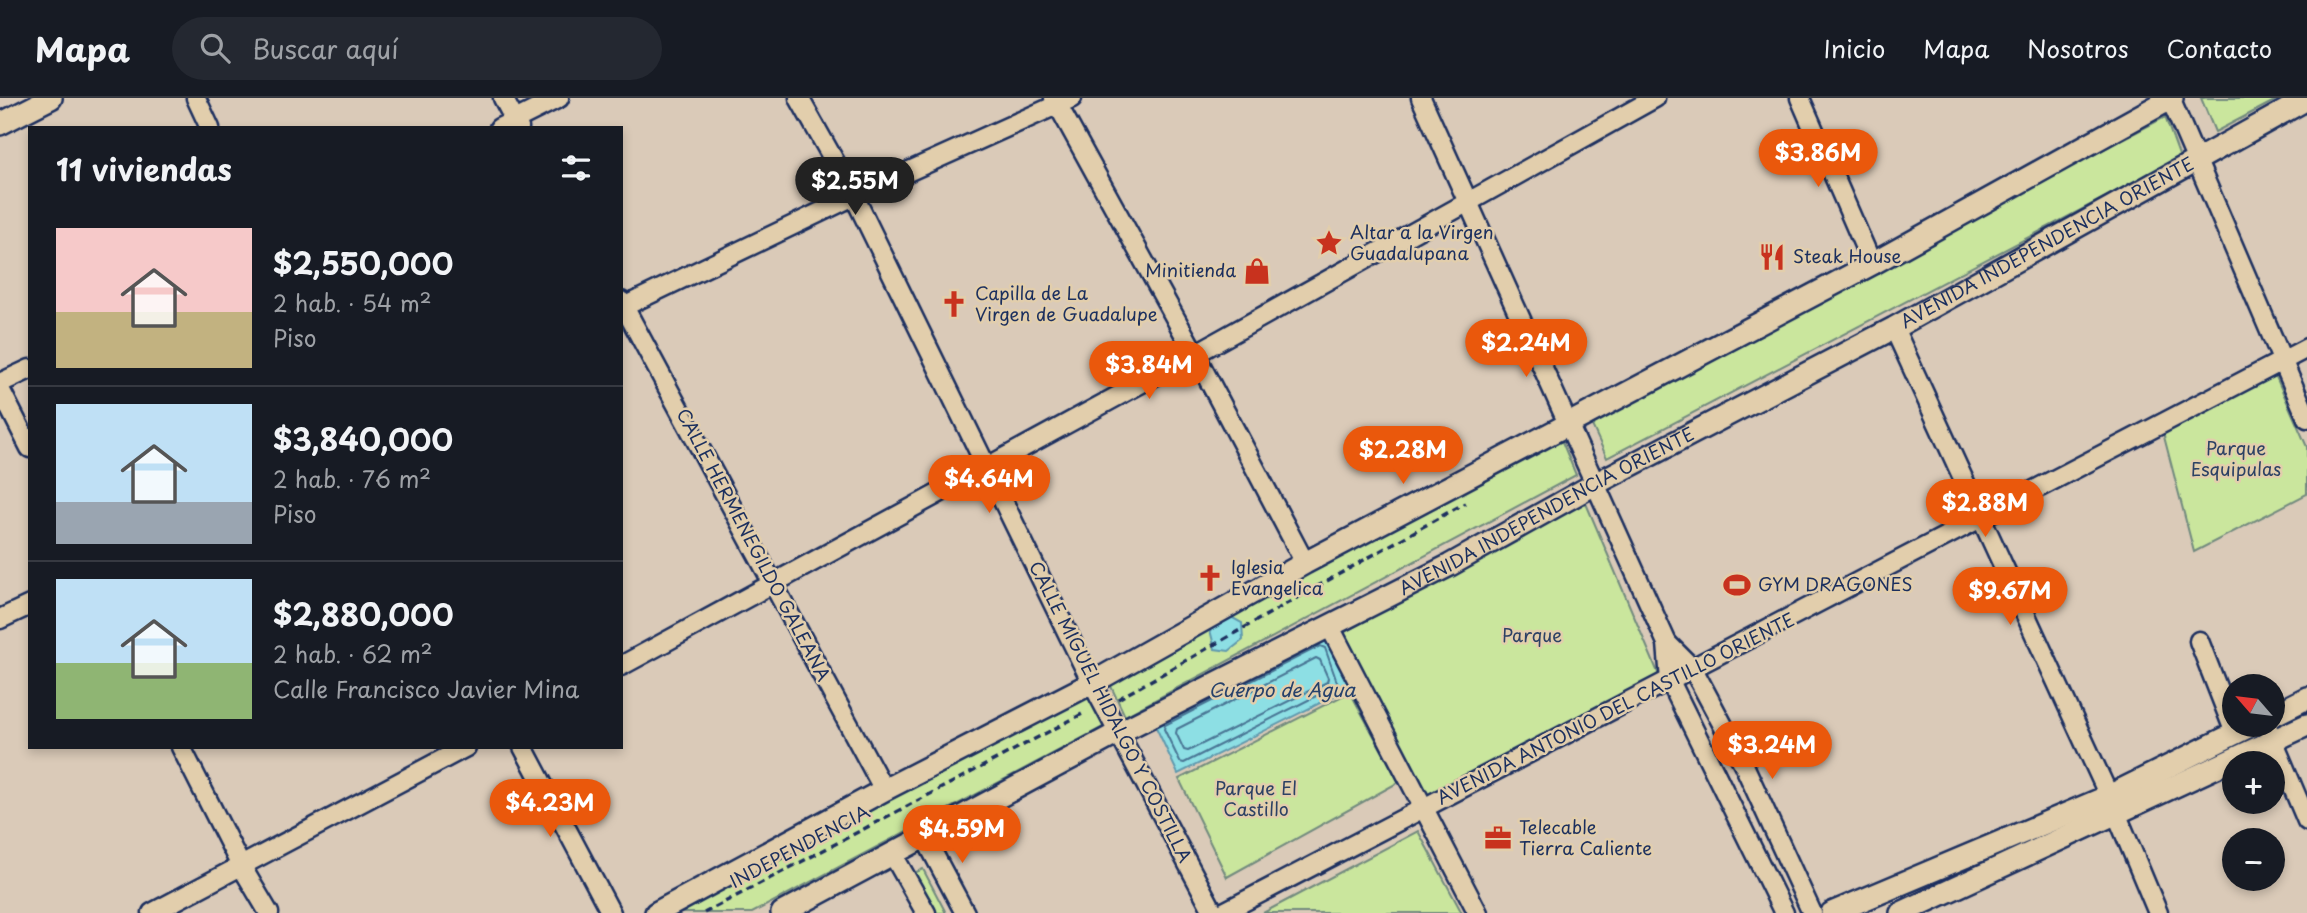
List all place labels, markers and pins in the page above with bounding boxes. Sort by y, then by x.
pin: $3.86M [1761,130,1875,189]
pin: $2.55M [798,158,912,217]
place label: Altar a la Virgen Guadalupana [1350,218,1494,266]
place icon: Altar a la Virgen Guadalupana [1314,228,1344,258]
restaurant icon: Steak House [1757,242,1787,272]
place label: Steak House [1793,242,1902,269]
place label: Minitienda [1145,256,1236,283]
shop icon: Minitienda [1242,256,1272,286]
place label: Capilla de La Virgen de Guadalupe [975,279,1158,327]
church icon: Capilla de La Virgen de Guadalupe [939,289,969,319]
pin: $2.24M [1469,320,1583,379]
pin: $3.84M [1092,342,1206,401]
pin: $2.28M [1346,426,1460,486]
pin: $4.64M [932,456,1046,515]
pin: $2.88M [1928,480,2042,539]
place label: Iglesia Evangelica [1231,553,1324,601]
church icon: Iglesia Evangelica [1195,563,1225,593]
pin: $9.67M [1953,568,2067,627]
sports icon: GYM DRAGONES [1722,570,1752,600]
place label: GYM DRAGONES [1758,570,1913,597]
pin: $3.24M [1715,722,1829,781]
pin: $4.23M [493,780,607,839]
pin: $4.59M [905,806,1019,865]
place label: Telecable Tierra Caliente [1519,813,1652,861]
office icon: Telecable Tierra Caliente [1483,823,1513,853]

